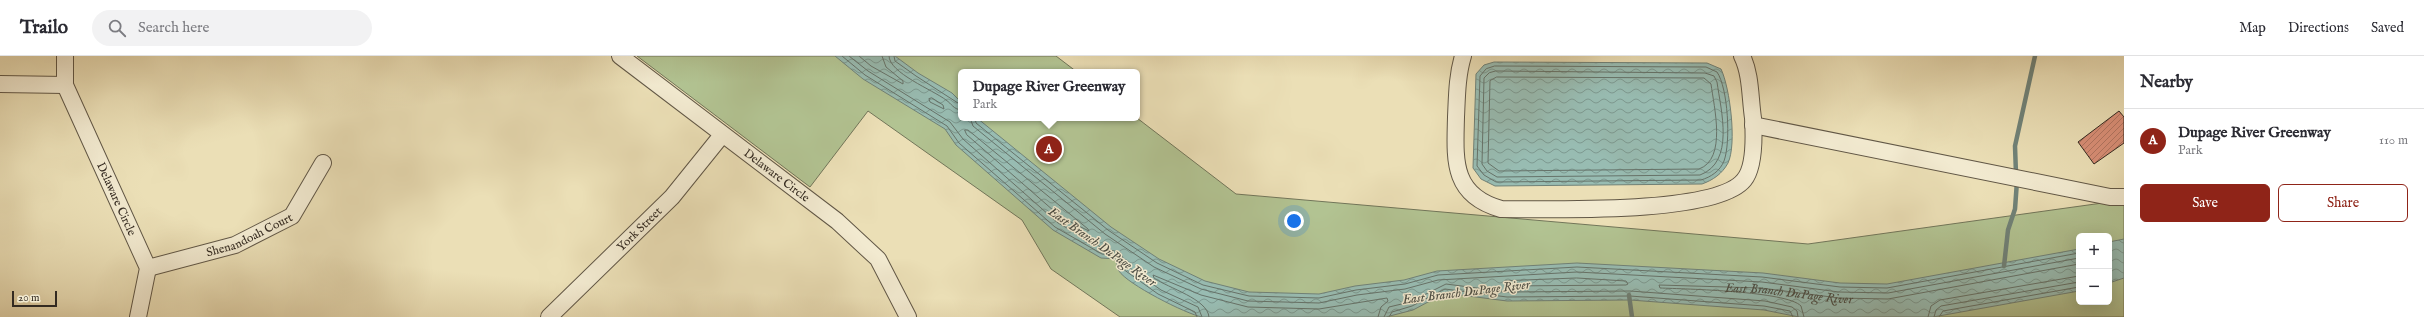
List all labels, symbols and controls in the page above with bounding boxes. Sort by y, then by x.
search box [92,10,372,46]
text: Trailo [20,16,68,40]
icon: search [106,17,128,39]
text: Search here [138,18,209,37]
text: Map [2239,19,2266,37]
text: Directions [2288,19,2349,37]
text: Saved [2371,19,2404,37]
popup [958,69,1140,121]
text: Nearby [2140,72,2193,93]
text: Dupage River Greenway [973,77,1125,96]
text: Park [973,96,997,113]
text: Dupage River Greenway [2178,123,2331,142]
text: A [2149,132,2157,149]
text: 110 m [2379,132,2408,149]
pin: A [1036,134,1062,164]
text: Park [2178,142,2203,159]
street label: Delaware Circle [740,146,813,206]
street label: Delaware Circle [93,160,140,239]
button: Save [2140,184,2270,222]
button: Share [2278,184,2408,222]
water label: East Branch DuPage River [1043,203,1160,292]
street label: York Street [614,204,665,255]
street label: Shenandoah Court [205,210,295,260]
your location [1284,211,1304,231]
map controls [2076,233,2112,305]
button: + [2076,233,2112,269]
button: − [2076,269,2112,305]
water label: East Branch DuPage River [1400,276,1532,310]
water label: East Branch DuPage River [1723,280,1853,308]
scale bar [12,289,57,308]
text: 20 m [18,291,39,305]

